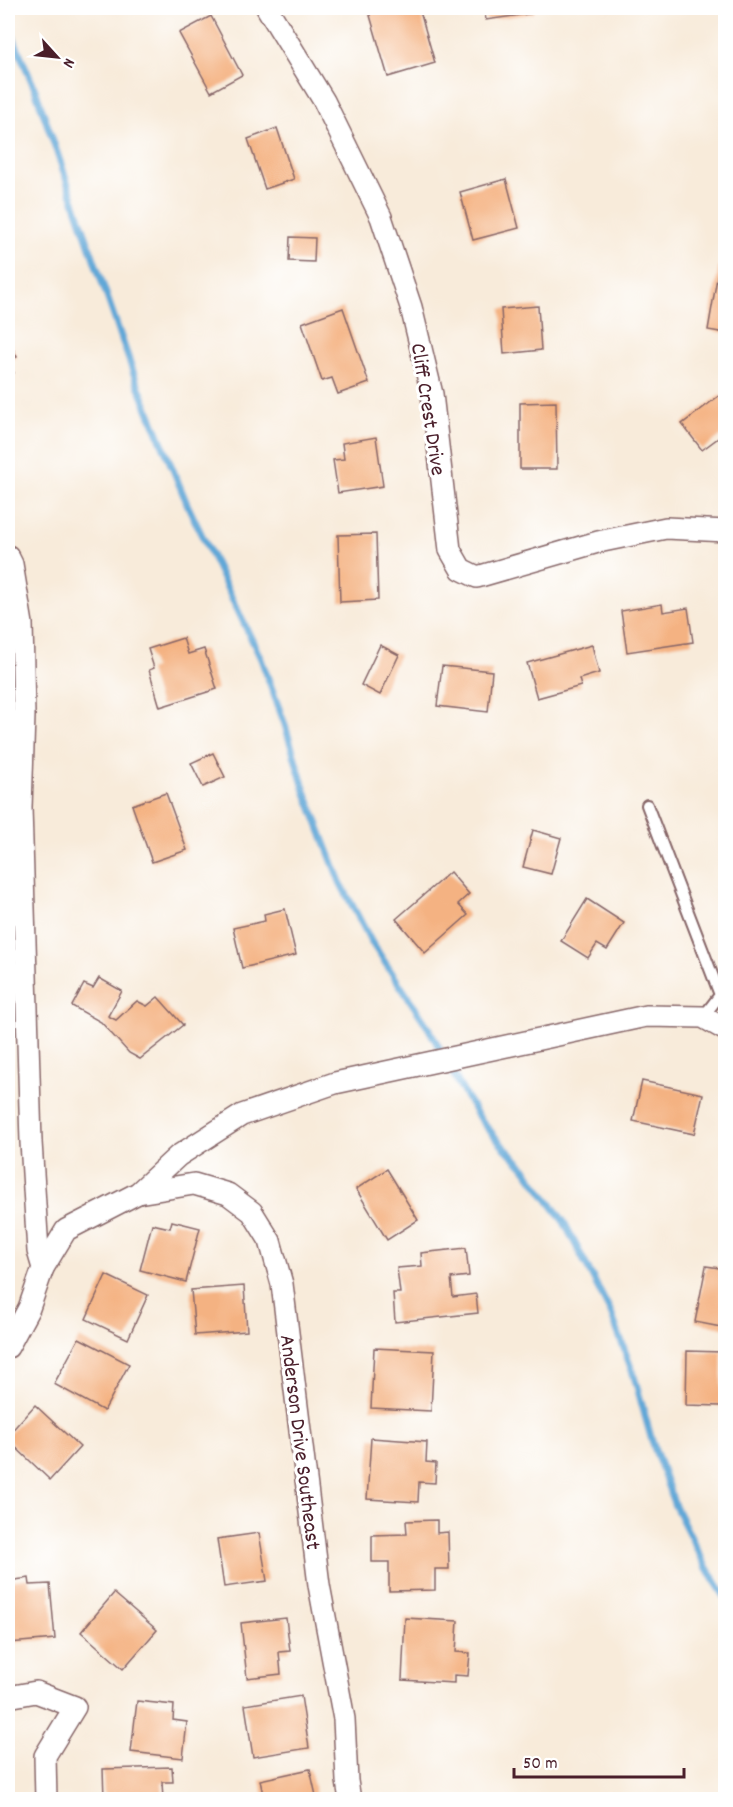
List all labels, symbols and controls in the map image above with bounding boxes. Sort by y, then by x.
north arrow [27,27,87,87]
text: N [56,54,80,72]
street label: Cliff Crest Drive [401,341,452,478]
street label: Anderson Drive Southeast [270,1333,327,1552]
scale bar [514,1741,684,1779]
text: 50 m [523,1752,558,1777]

